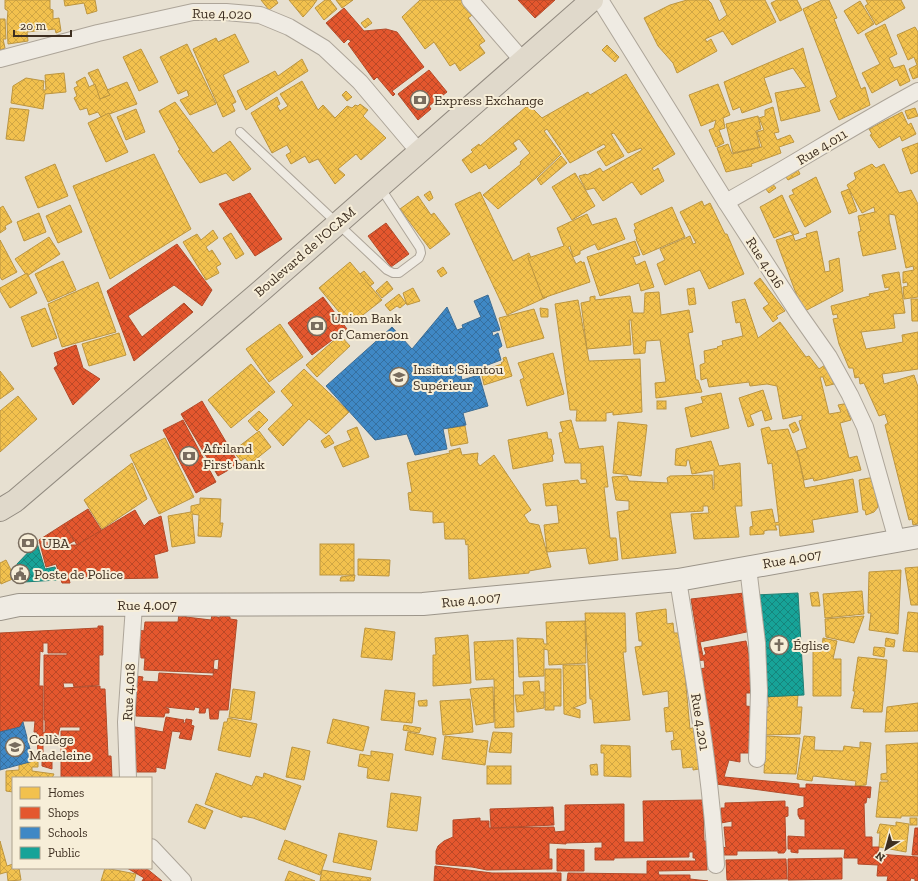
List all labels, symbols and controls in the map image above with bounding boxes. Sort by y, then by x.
street label: Rue 4.020 [192,5,252,23]
scale bar [14,12,71,38]
text: 20 m [20,19,47,33]
bank icon: Express Exchange [409,89,431,111]
place label: Express Exchange [434,92,544,109]
street label: Rue 4.011 [794,125,851,169]
street label: Boulevard de l'OCAM [251,203,359,301]
street label: Rue 4.016 [742,234,788,292]
place label: Union Bank of Cameroon [331,310,409,343]
bank icon: Union Bank of Cameroon [306,315,328,337]
place label: Insitut Siantou Supérieur [413,361,504,394]
school or university icon: Insitut Siantou Supérieur [388,366,410,388]
place label: Afriland First bank [203,440,265,473]
bank icon: Afriland First bank [178,445,200,467]
bank icon: UBA [17,532,39,554]
place label: UBA [42,535,70,552]
street label: Rue 4.007 [761,545,823,573]
public building icon: Poste de Police [9,563,31,585]
place label: Poste de Police [34,566,123,583]
street label: Rue 4.007 [441,588,502,612]
street label: Rue 4.007 [117,597,177,614]
church icon: Église [768,634,790,656]
place label: Église [793,637,830,654]
street label: Rue 4.018 [119,663,139,721]
street label: Rue 4.201 [687,692,713,752]
place label: Collège Madeleine [29,731,91,764]
school or university icon: Collège Madeleine [4,736,26,758]
legend [12,777,152,869]
text: Homes [48,786,84,800]
text: Shops [48,806,79,820]
text: Schools [48,826,87,840]
north arrow [866,829,906,869]
text: Public [48,846,81,860]
text: N [873,848,888,864]

